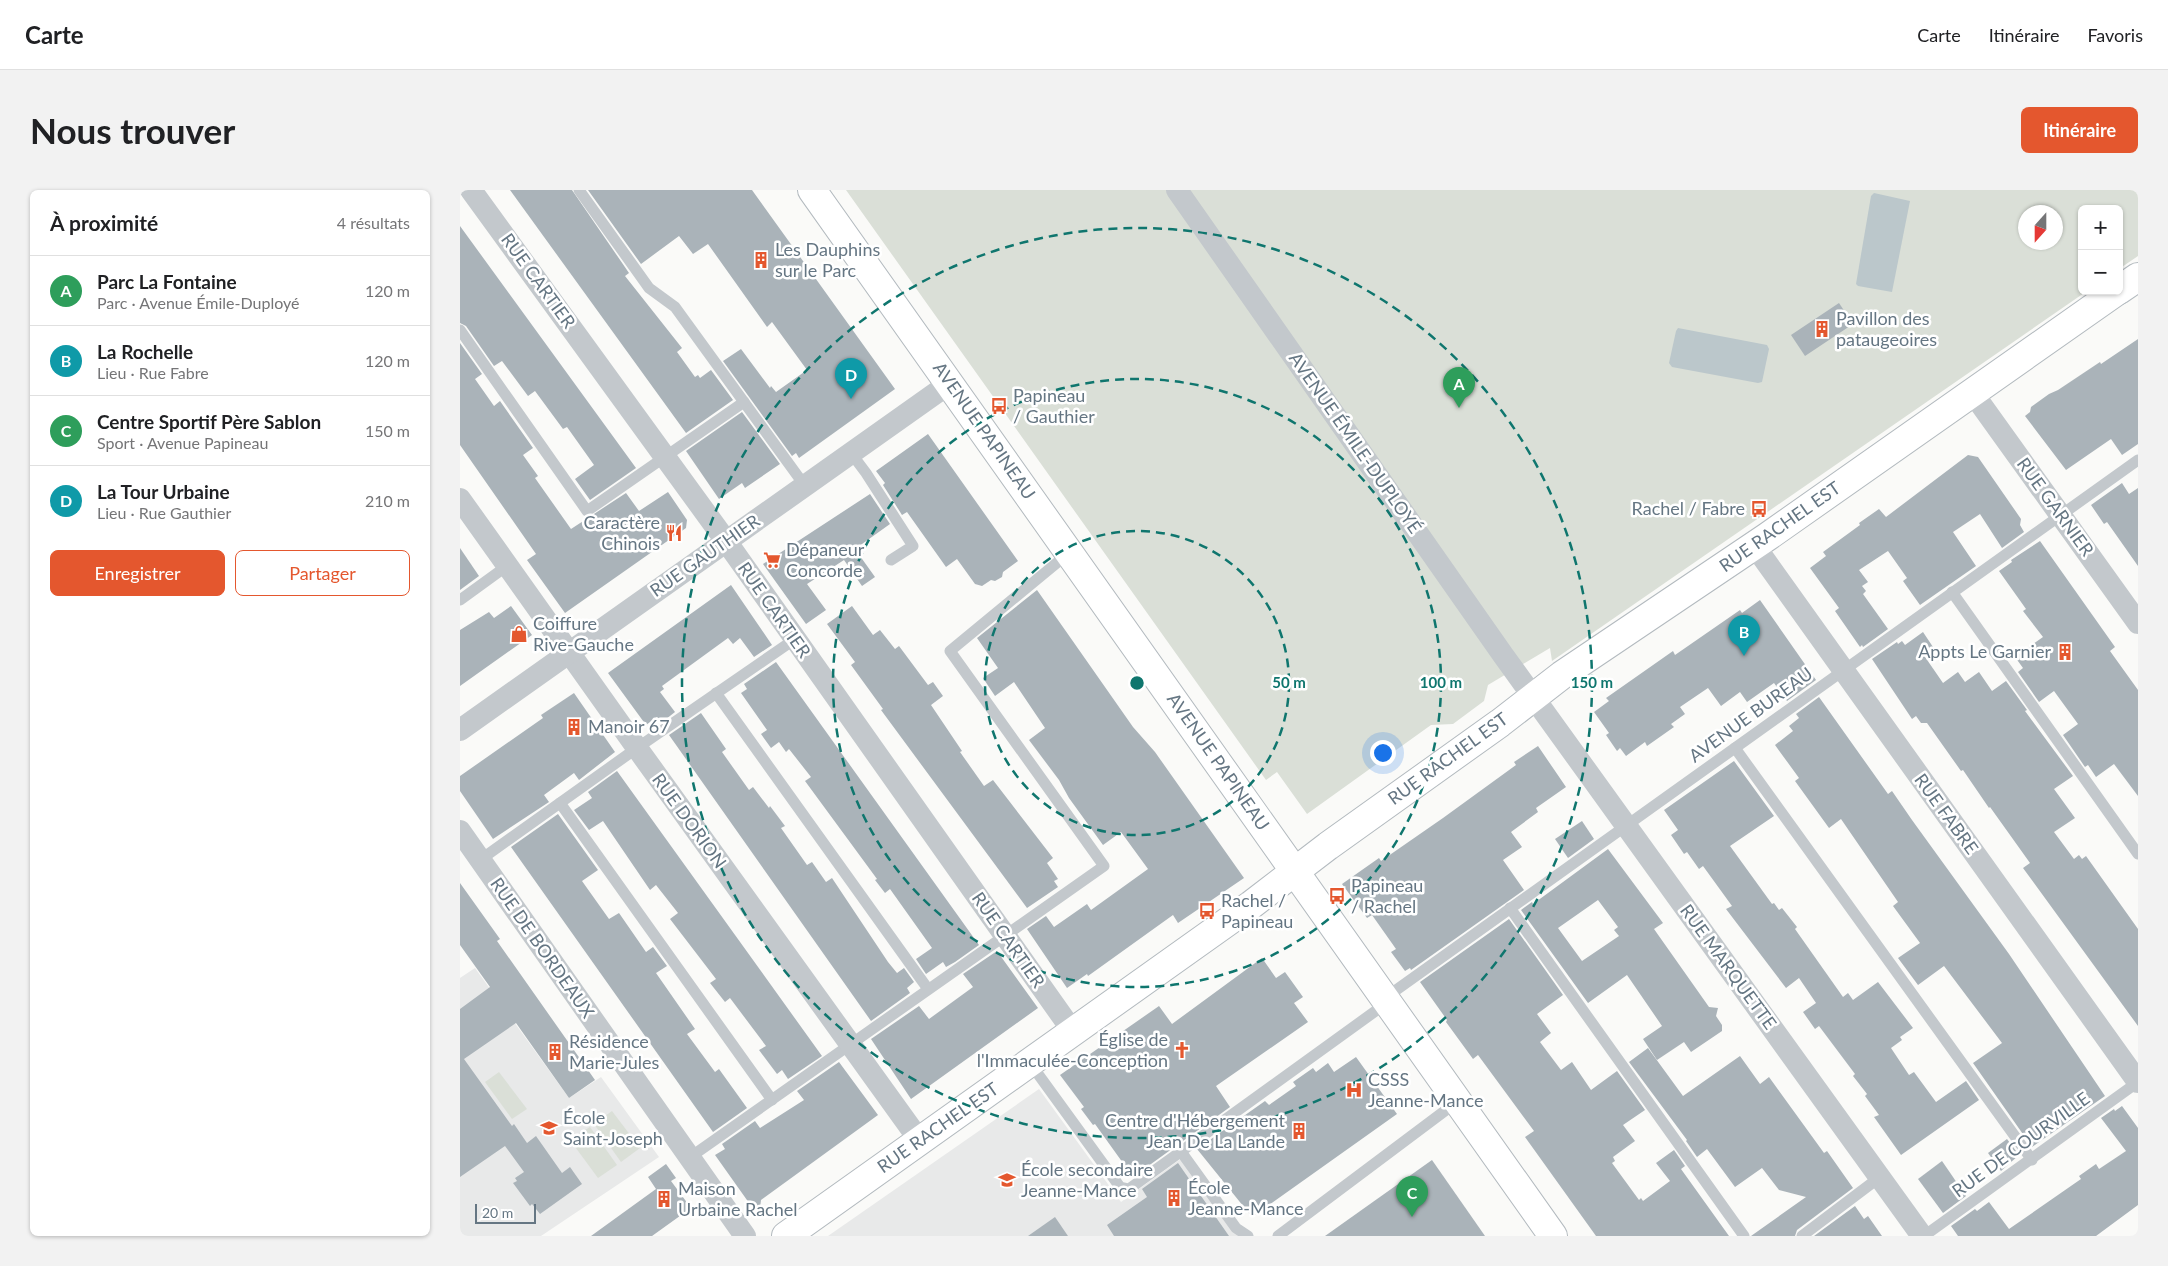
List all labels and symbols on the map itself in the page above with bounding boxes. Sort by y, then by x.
north arrow [2018,205,2063,250]
street label: RUE CARTIER [497,229,581,333]
place label: Les Dauphins sur le Parc [775,238,880,281]
building icon: Les Dauphins sur le Parc [751,250,771,270]
place label: Pavillon des pataugeoires [1836,307,1937,350]
building icon: Pavillon des pataugeoires [1812,319,1832,339]
street label: AVENUE ÉMILE-DUPLOYÉ [1285,348,1427,537]
street label: AVENUE PAPINEAU [929,357,1041,503]
pin: D [835,358,867,399]
pin: A [1443,367,1475,408]
place label: Papineau / Gauthier [1013,384,1095,427]
bus stop icon: Papineau / Gauthier [989,396,1009,416]
street label: RUE GARNIER [2013,453,2099,561]
street label: RUE RACHEL EST [1715,476,1845,576]
place label: Rachel / Fabre [1632,497,1745,519]
bus stop icon: Rachel / Fabre [1749,499,1769,519]
street label: RUE GAUTHIER [645,509,764,601]
place label: Caractère Chinois [583,511,660,554]
restaurant icon: Caractère Chinois [664,523,684,543]
place label: Dépaneur Concorde [786,538,865,581]
supermarket icon: Dépaneur Concorde [762,550,782,570]
street label: RUE CARTIER [734,557,816,662]
place label: Coiffure Rive-Gauche [533,612,634,655]
pin: B [1728,615,1760,656]
shop icon: Coiffure Rive-Gauche [509,624,529,644]
place label: Appts Le Garnier [1918,640,2051,662]
building icon: Appts Le Garnier [2055,642,2075,662]
street label: AVENUE BUREAU [1684,662,1817,766]
text: 50 m [1272,673,1306,691]
text: 100 m [1420,673,1462,691]
text: 150 m [1571,673,1613,691]
centre of rings [1128,674,1146,692]
street label: AVENUE PAPINEAU [1163,688,1275,834]
street label: RUE RACHEL EST [1383,707,1512,809]
place label: Manoir 67 [588,715,670,737]
building icon: Manoir 67 [564,717,584,737]
your location [1370,740,1396,766]
street label: RUE DORION [648,769,732,872]
street label: RUE FABRE [1910,769,1983,858]
street label: RUE DE BORDEAUX [486,873,600,1022]
place label: Papineau / Rachel [1351,874,1423,917]
bus stop icon: Papineau / Rachel [1327,886,1347,906]
street label: RUE CARTIER [968,887,1050,992]
place label: Rachel / Papineau [1221,889,1293,932]
street label: RUE MARQUETTE [1676,900,1782,1033]
bus stop icon: Rachel / Papineau [1197,901,1217,921]
place label: Église de l'Immaculée-Conception [977,1028,1168,1071]
place label: Résidence Marie-Jules [569,1030,660,1073]
church icon: Église de l'Immaculée-Conception [1172,1040,1192,1060]
building icon: Résidence Marie-Jules [545,1042,565,1062]
place label: CSSS Jeanne-Mance [1368,1068,1483,1111]
street label: RUE RACHEL EST [873,1077,1003,1177]
hospital icon: CSSS Jeanne-Mance [1344,1080,1364,1100]
street label: RUE DE COURVILLE [1947,1087,2093,1201]
place label: École Saint-Joseph [563,1106,663,1149]
place label: Centre d'Hébergement Jean De La Lande [1105,1109,1286,1152]
school or university icon: École Saint-Joseph [539,1118,559,1138]
building icon: Centre d'Hébergement Jean De La Lande [1289,1121,1309,1141]
place label: École secondaire Jeanne-Mance [1021,1158,1153,1201]
school or university icon: École secondaire Jeanne-Mance [997,1170,1017,1190]
place label: École Jeanne-Mance [1188,1176,1303,1219]
pin: C [1396,1176,1428,1217]
place label: Maison Urbaine Rachel [678,1177,798,1220]
building icon: École Jeanne-Mance [1164,1188,1184,1208]
building icon: Maison Urbaine Rachel [654,1189,674,1209]
scale bar [475,1201,536,1224]

